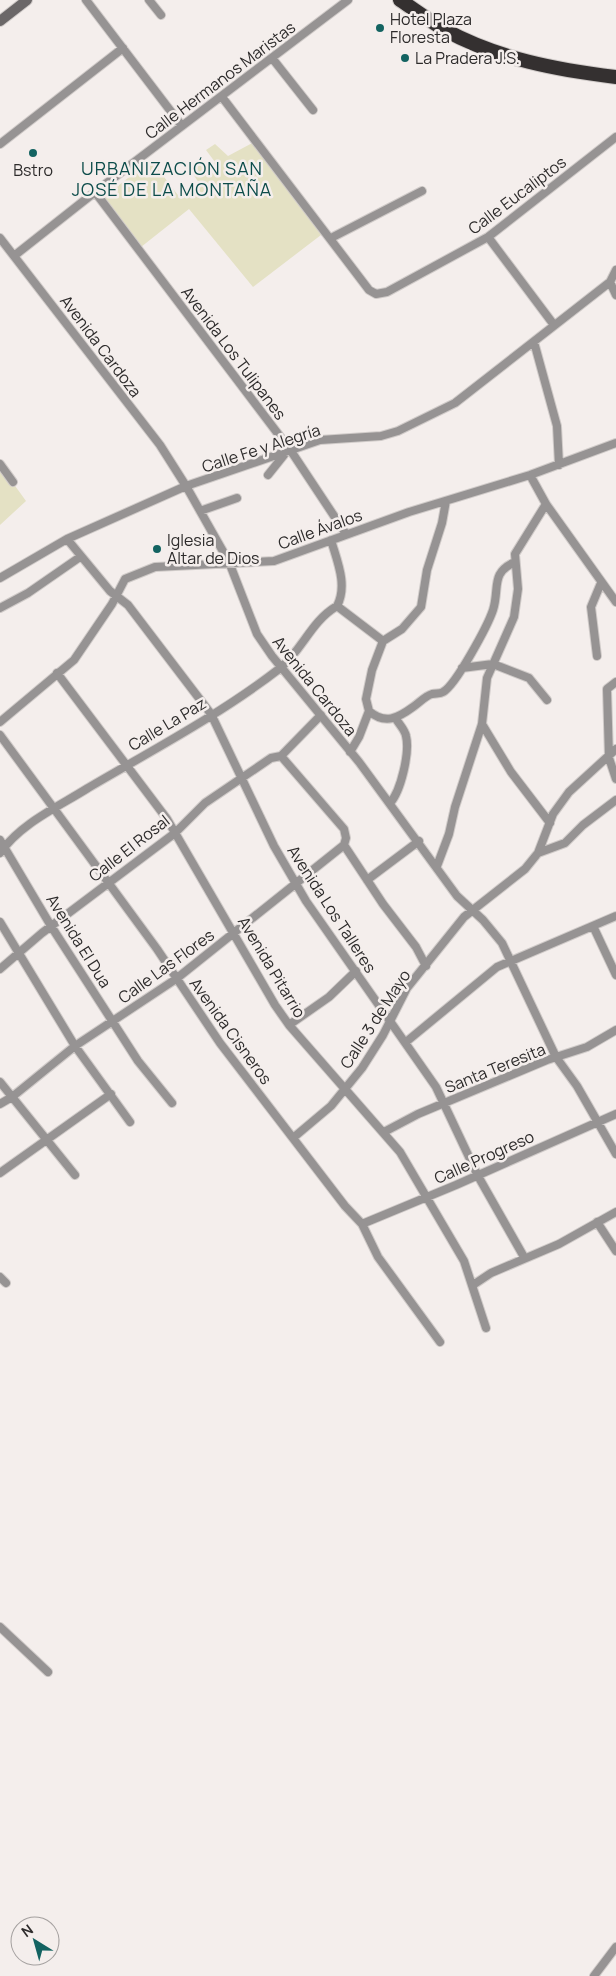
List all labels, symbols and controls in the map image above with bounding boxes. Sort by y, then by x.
place label: Hotel Plaza Floresta [390,8,472,48]
street label: Calle Hermanos Maristas [140,16,300,144]
marker: Hotel Plaza Floresta [374,22,386,34]
place label: La Pradera J.S. [415,47,520,69]
marker: La Pradera J.S. [399,52,411,64]
marker: Bstro [27,147,39,159]
street label: Calle Eucaliptos [463,151,571,239]
district label: URBANIZACIÓN SAN JOSÉ DE LA MONTAÑA [72,156,272,201]
place label: Bstro [13,159,53,181]
street label: Avenida Los Tulipanes [177,282,291,424]
street label: Avenida Cardoza [55,290,147,402]
street label: Calle Fe y Alegría [199,418,323,478]
street label: Calle Ávalos [275,504,365,554]
place label: Iglesia Altar de Dios [167,529,259,569]
marker: Iglesia Altar de Dios [151,543,163,555]
street label: Avenida Cardoza [268,631,362,741]
street label: Calle La Paz [124,692,210,756]
street label: Calle El Rosal [84,809,174,887]
street label: Avenida Los Talleres [283,841,381,977]
street label: Avenida El Dua [41,890,117,992]
street label: Avenida Pitarrio [233,912,311,1022]
street label: Calle Las Flores [114,924,218,1008]
street label: Calle 3 de Mayo [335,965,415,1073]
street label: Avenida Cisneros [185,973,277,1089]
street label: Santa Teresita [441,1038,549,1098]
street label: Calle Progreso [430,1125,538,1189]
north arrow [10,1916,60,1966]
text: N [17,1920,37,1941]

